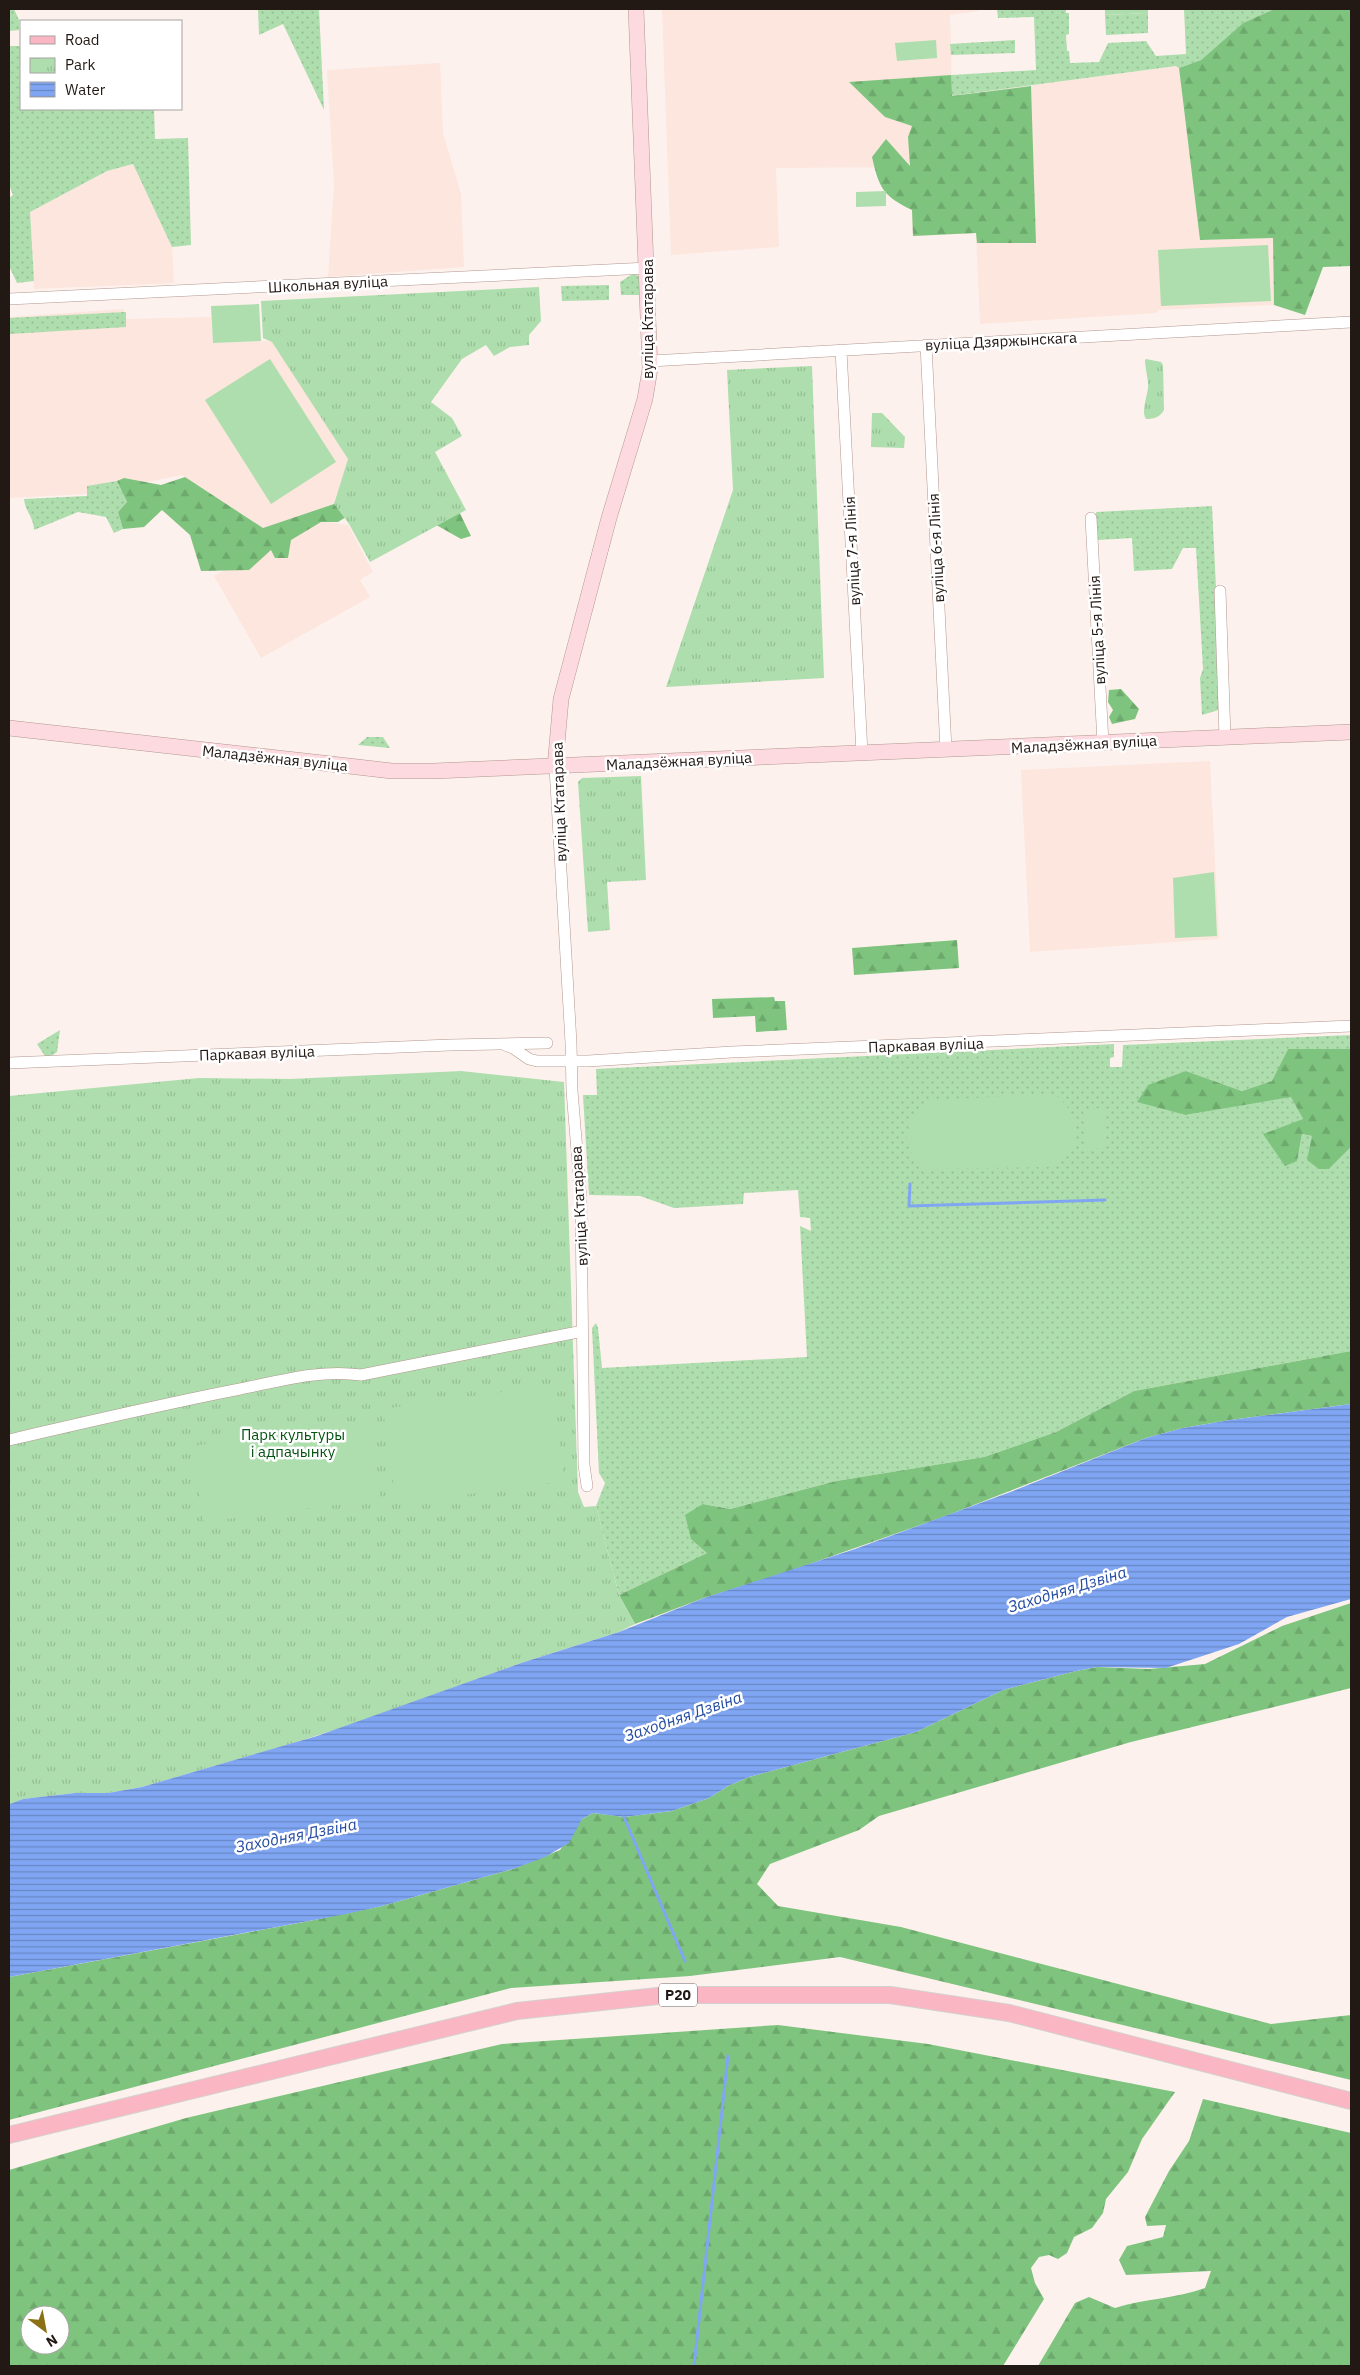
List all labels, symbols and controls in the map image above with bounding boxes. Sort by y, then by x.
legend [20,20,182,110]
text: Road [65,30,100,49]
text: Park [65,55,95,74]
text: Water [65,80,106,99]
street label: вуліца Ктатарава [638,259,657,379]
street label: Школьная вуліца [268,271,388,297]
street label: вуліца Дзяржынскага [924,328,1078,354]
street label: вуліца 6-я Лінія [924,493,948,603]
street label: вуліца 7-я Лінія [840,496,864,606]
street label: вуліца 5-я Лінія [1085,575,1109,685]
street label: Маладзёжная вуліца [1010,731,1158,757]
street label: Маладзёжная вуліца [201,741,349,775]
street label: вуліца Ктатарава [547,742,571,862]
street label: Маладзёжная вуліца [605,748,753,774]
street label: Паркавая вуліца [868,1033,984,1057]
street label: Паркавая вуліца [199,1041,315,1065]
street label: вуліца Ктатарава [566,1145,592,1267]
park label: Парк культуры і адпачынку [241,1425,345,1461]
water label: Заходняя Дзвіна [1005,1561,1129,1617]
water label: Заходняя Дзвіна [622,1687,744,1745]
water label: Заходняя Дзвіна [234,1813,358,1857]
road number: Р20 [659,1984,697,2006]
north arrow [20,2305,70,2355]
text: N [43,2331,61,2351]

